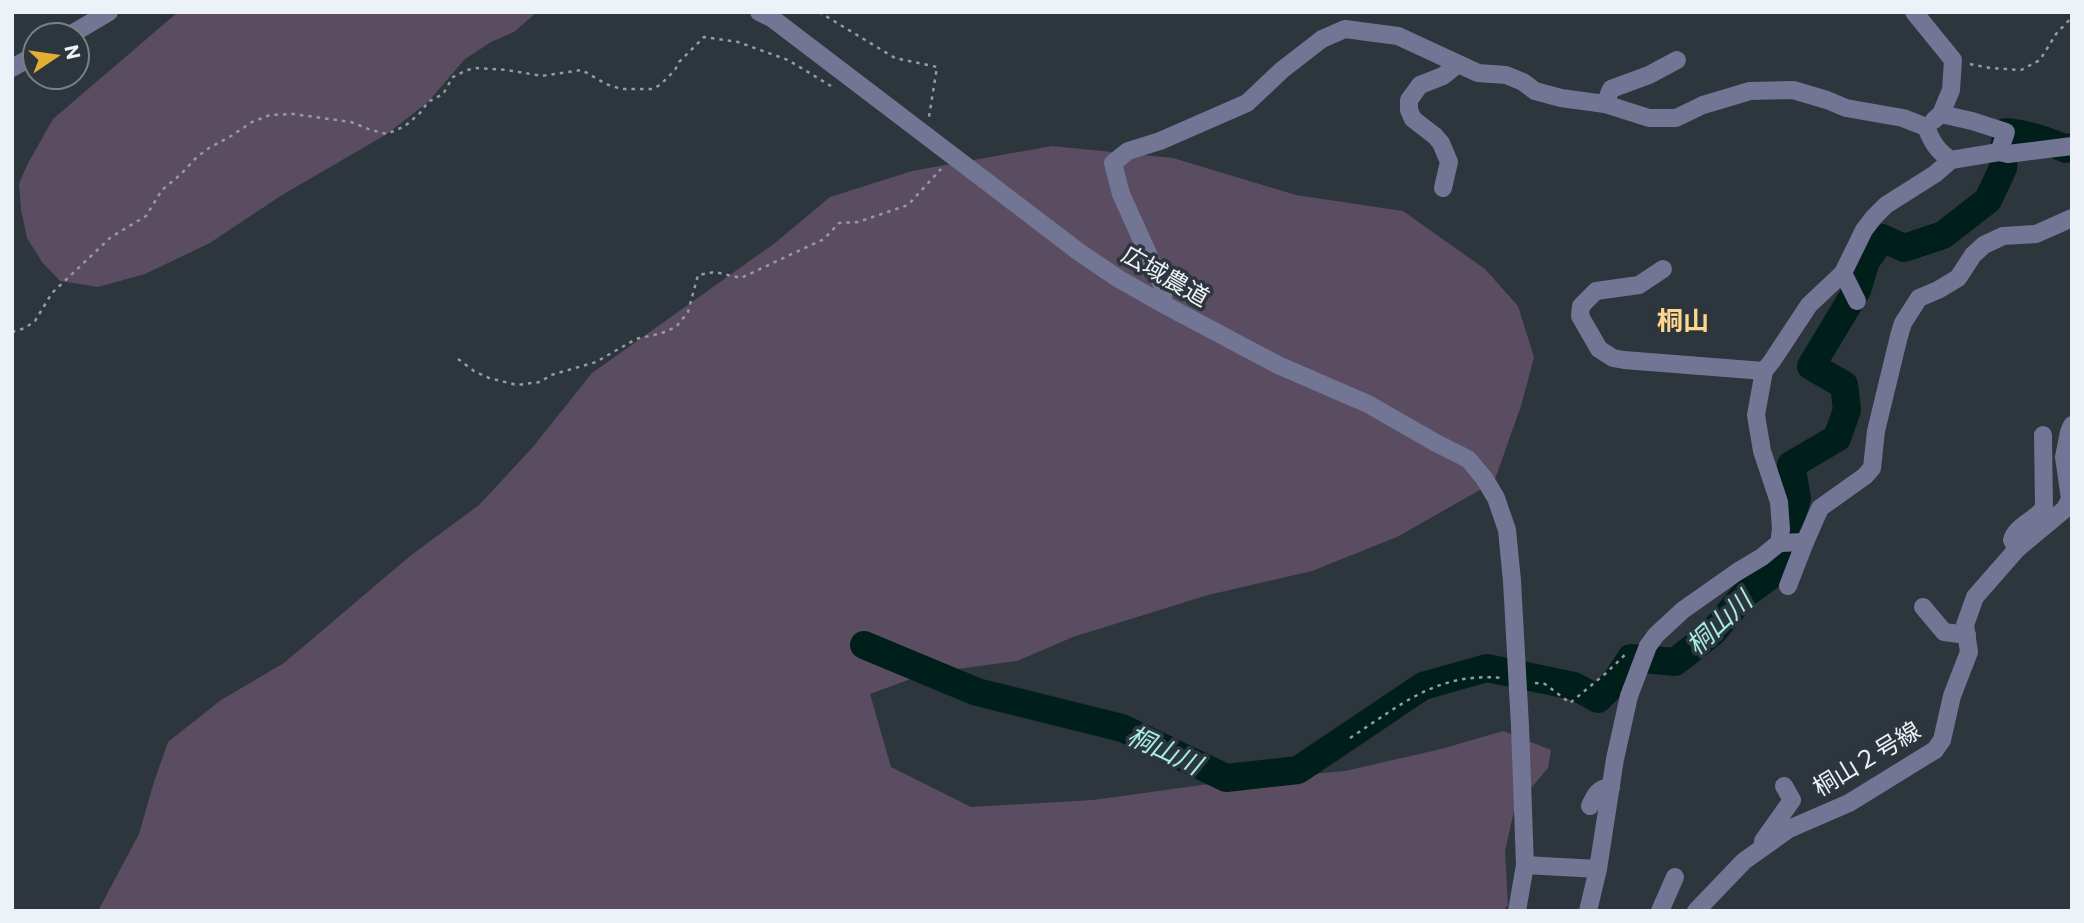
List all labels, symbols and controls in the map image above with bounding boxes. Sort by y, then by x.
north arrow [21,21,91,91]
text: N [60,43,86,62]
street label: 広域農道 [1117,238,1215,312]
district label: 桐山 [1657,304,1709,335]
water label: 桐山川 [1679,582,1759,660]
street label: 桐山２号線 [1807,715,1925,801]
water label: 桐山川 [1123,718,1210,781]

